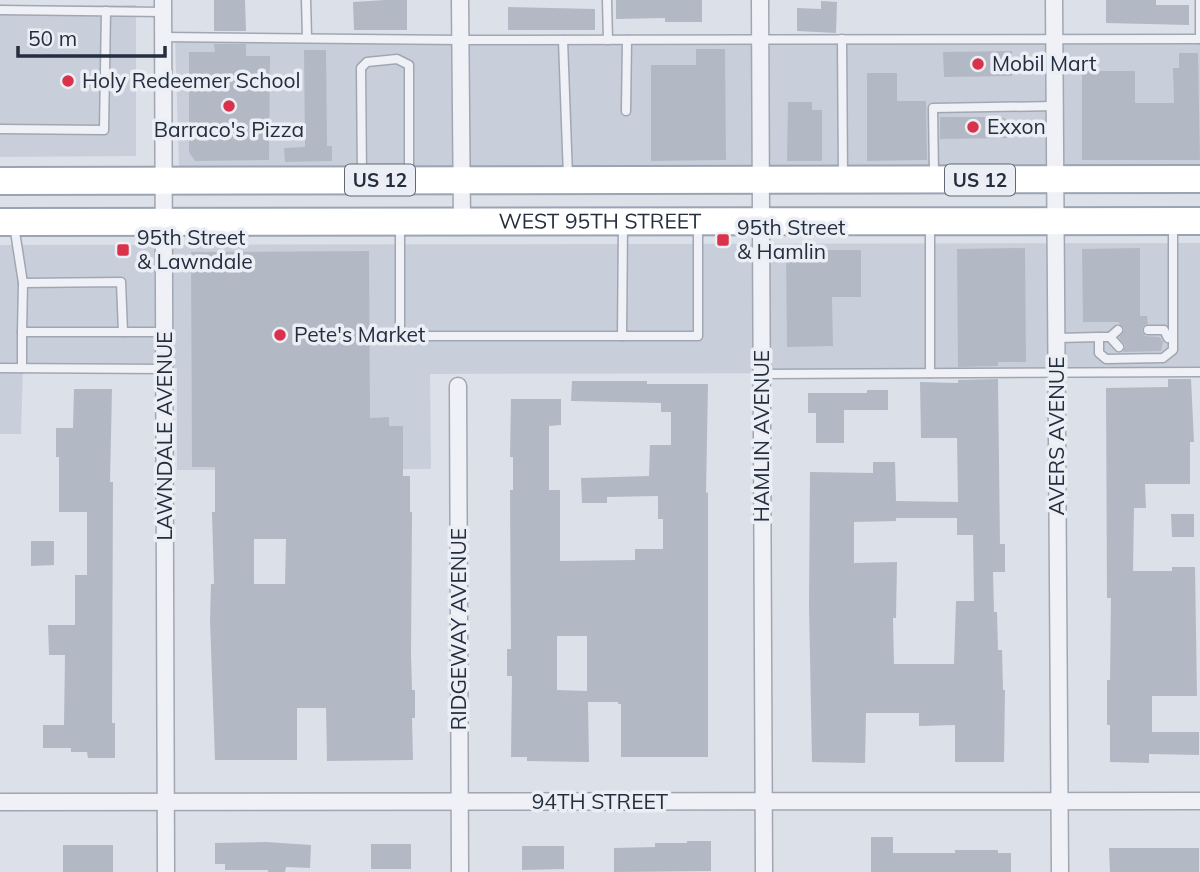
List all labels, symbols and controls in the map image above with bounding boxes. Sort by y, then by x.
scale bar [18,14,164,58]
text: 50 m [28,25,77,51]
place label: Mobil Mart [992,50,1096,76]
marker: Mobil Mart [970,56,986,72]
place label: Holy Redeemer School [82,67,301,93]
marker: Holy Redeemer School [60,73,76,89]
marker: Barraco's Pizza [221,98,237,114]
place label: Exxon [987,113,1046,139]
place label: Barraco's Pizza [154,116,304,142]
marker: Exxon [965,119,981,135]
road number: US 12 [345,164,415,196]
road number: US 12 [945,164,1015,196]
street label: WEST 95TH STREET [498,207,702,234]
place label: 95th Street & Hamlin [737,214,845,264]
place label: 95th Street & Lawndale [137,224,253,274]
marker: 95th Street & Hamlin [715,232,731,248]
marker: 95th Street & Lawndale [115,242,131,258]
place label: Pete's Market [294,321,425,347]
marker: Pete's Market [272,327,288,343]
street label: LAWNDALE AVENUE [151,331,177,541]
street label: HAMLIN AVENUE [748,350,774,522]
street label: AVERS AVENUE [1043,356,1069,516]
street label: RIDGEWAY AVENUE [445,528,471,730]
street label: 94TH STREET [532,788,669,814]

